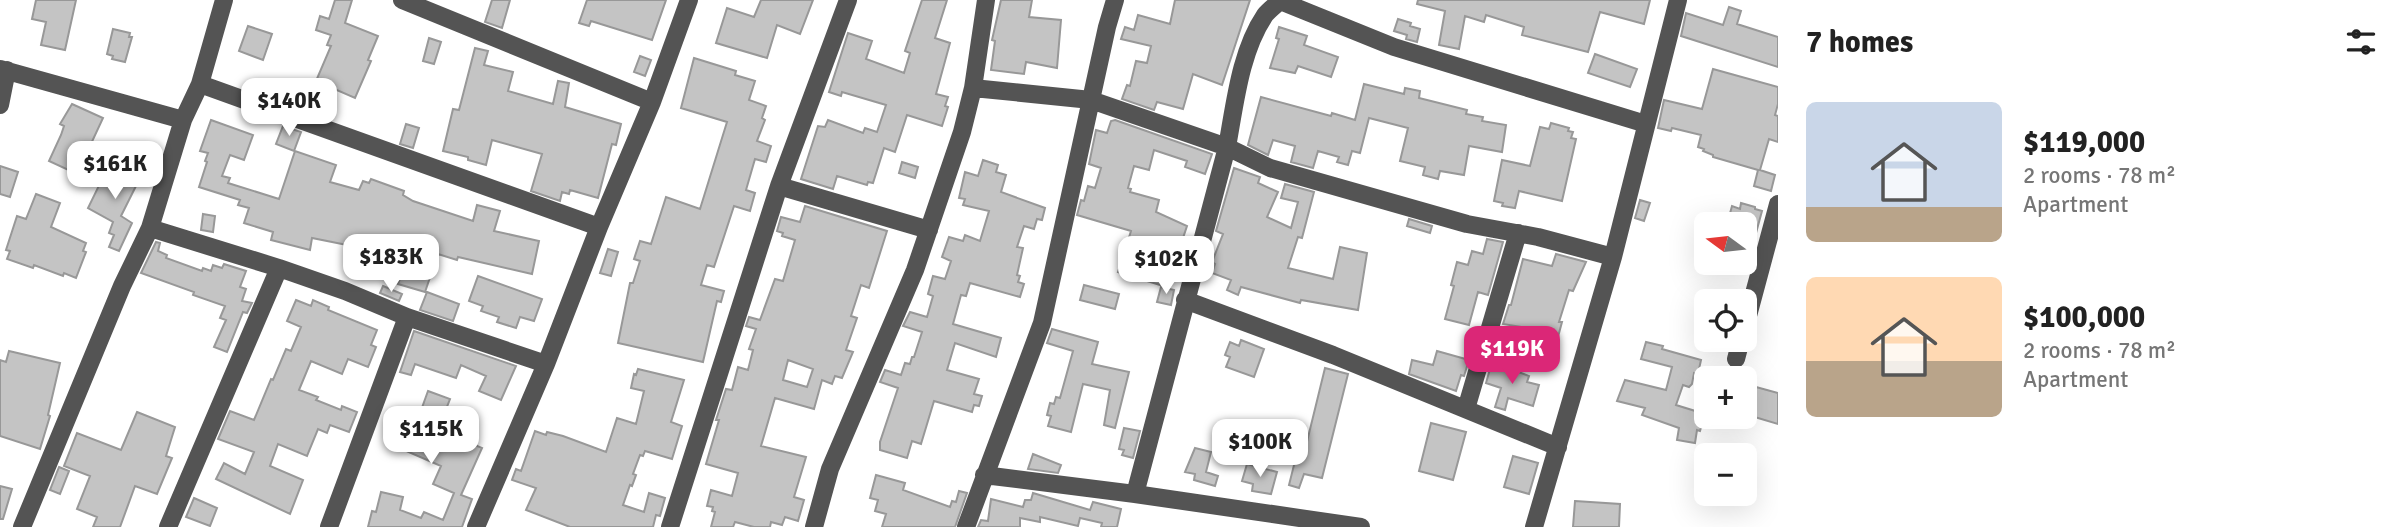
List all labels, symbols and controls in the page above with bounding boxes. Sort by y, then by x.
icon: filters [2342,23,2380,61]
text: 7 homes [1806,24,1913,61]
pin: $140K [240,78,338,138]
text: $140K [257,86,321,115]
text: $119,000 [2023,124,2145,161]
icon: home [1862,130,1946,214]
pin: $161K [66,142,164,201]
text: $161K [83,149,147,178]
text: 2 rooms · 78 m² [2023,161,2176,190]
text: Apartment [2023,190,2128,219]
north arrow [1694,212,1757,275]
map controls [1694,212,1757,506]
pin: $183K [342,234,440,294]
pin: $102K [1117,236,1215,296]
text: $183K [359,242,423,271]
text: $102K [1134,244,1198,273]
button: locate [1694,289,1757,352]
text: $100,000 [2023,299,2145,336]
icon: home [1862,305,1946,389]
pin: $119K [1463,326,1561,386]
text: $119K [1480,334,1544,363]
text: 2 rooms · 78 m² [2023,336,2176,365]
text: Apartment [2023,365,2128,394]
button: + [1694,366,1757,429]
pin: $115K [382,406,480,466]
text: $115K [399,414,463,443]
pin: $100K [1211,420,1309,479]
text: $100K [1228,427,1292,456]
button: − [1694,443,1757,506]

